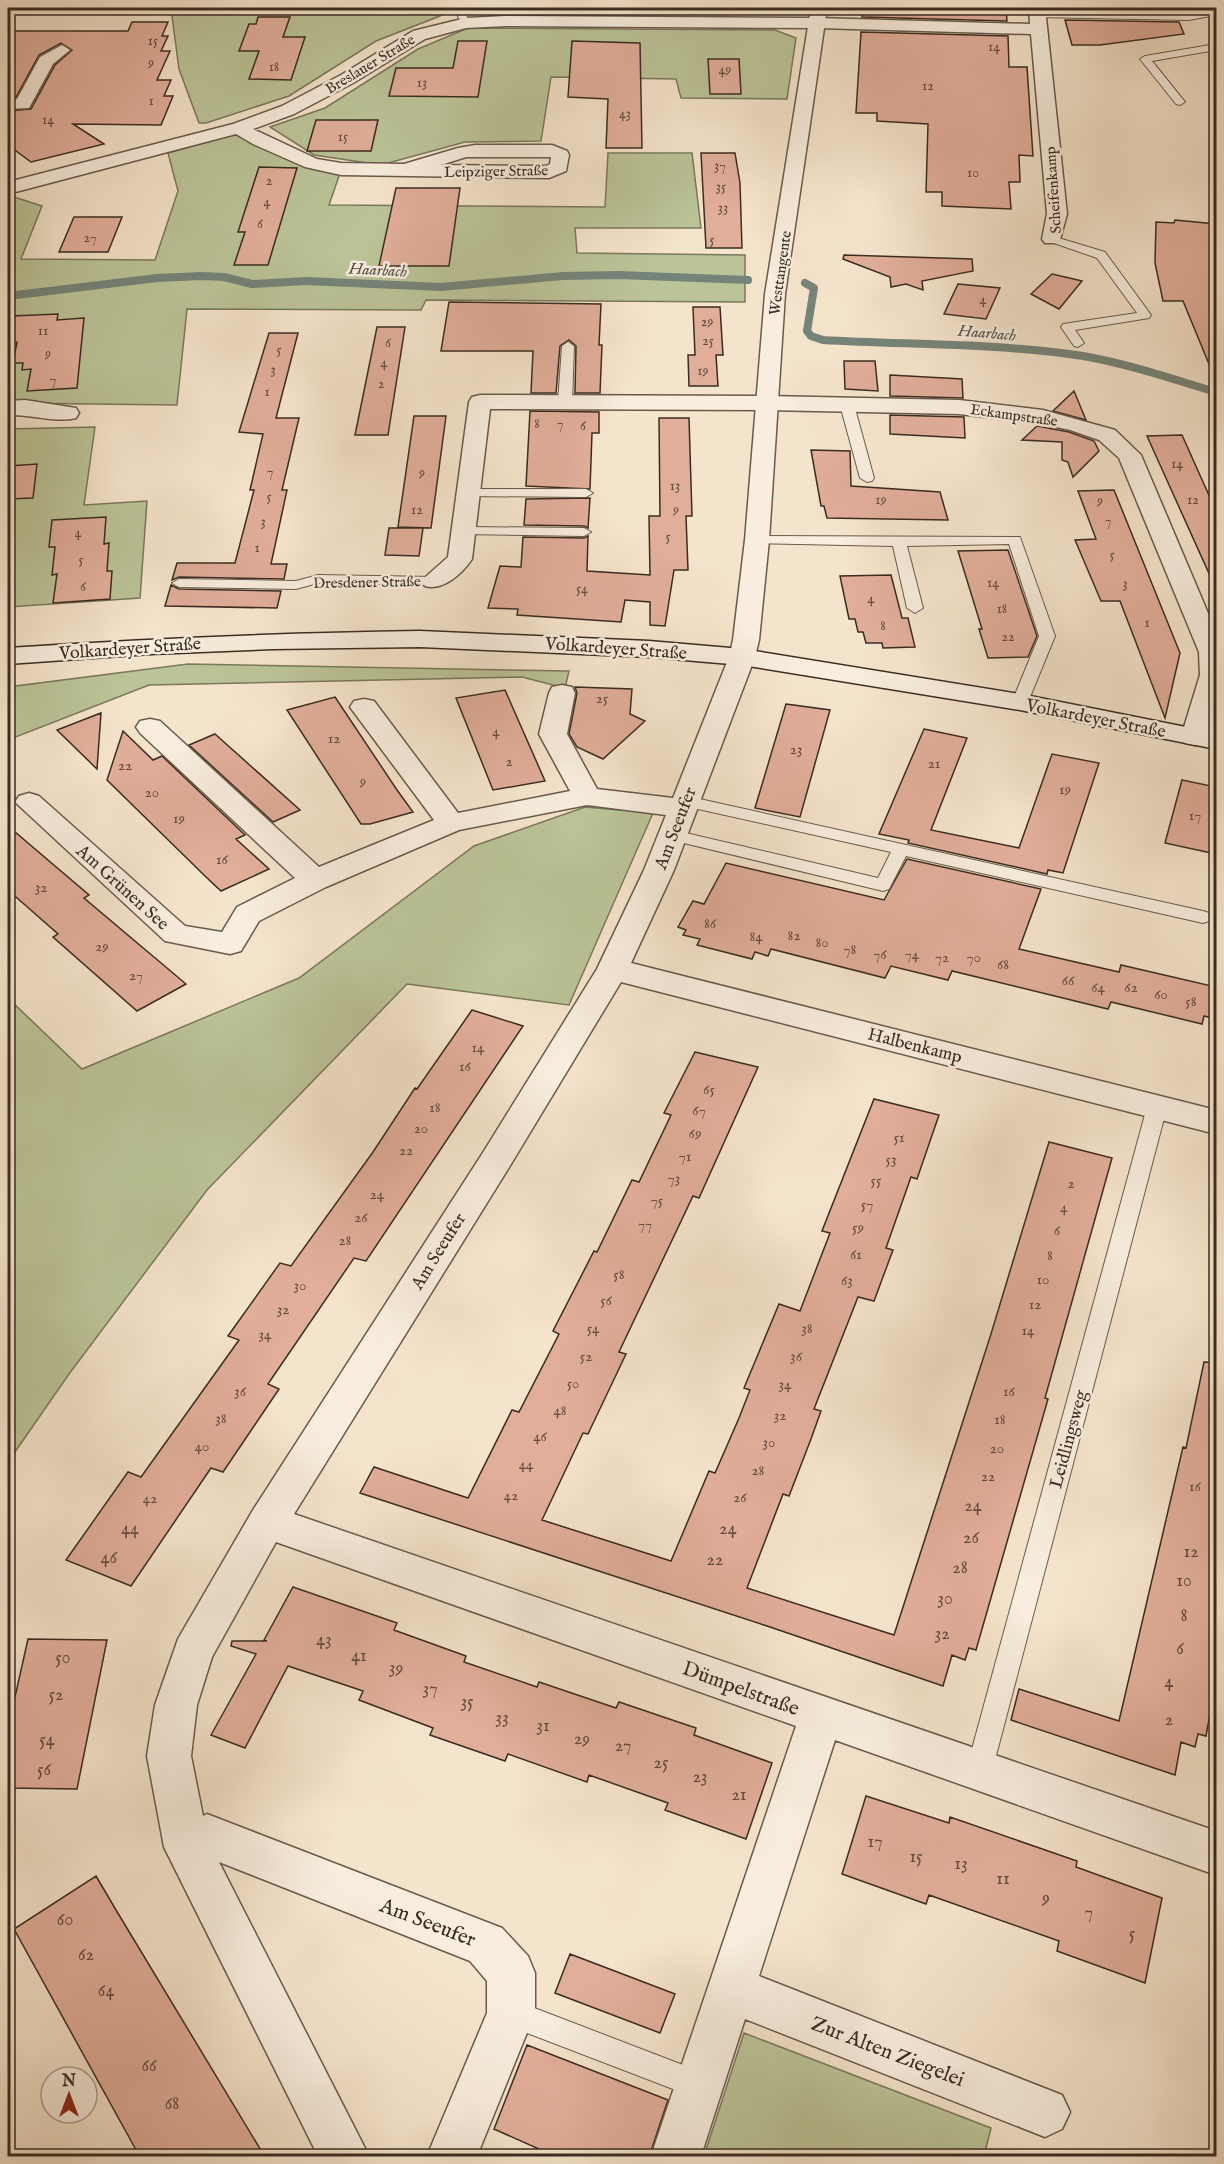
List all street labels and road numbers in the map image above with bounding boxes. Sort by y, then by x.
street label: Breslauer Straße [322,30,419,99]
street label: Scheifenkamp [1041,146,1066,234]
street label: Leipziger Straße [444,161,548,182]
street label: Westtangente [765,229,796,317]
street label: Eckampstraße [969,400,1059,431]
street label: Dresdener Straße [313,572,421,593]
street label: Volkardeyer Straße [57,633,202,666]
street label: Volkardeyer Straße [543,633,688,666]
street label: Volkardeyer Straße [1023,694,1168,744]
street label: Am Seeufer [650,784,703,874]
street label: Am Grünen See [70,840,173,936]
street label: Halbenkamp [865,1024,965,1069]
street label: Am Seeufer [406,1209,472,1295]
street label: Leidlingsweg [1045,1388,1094,1491]
street label: Dümpelstraße [678,1656,803,1723]
street label: Am Seeufer [375,1892,480,1954]
street label: Zur Alten Ziegelei [807,2011,968,2094]

